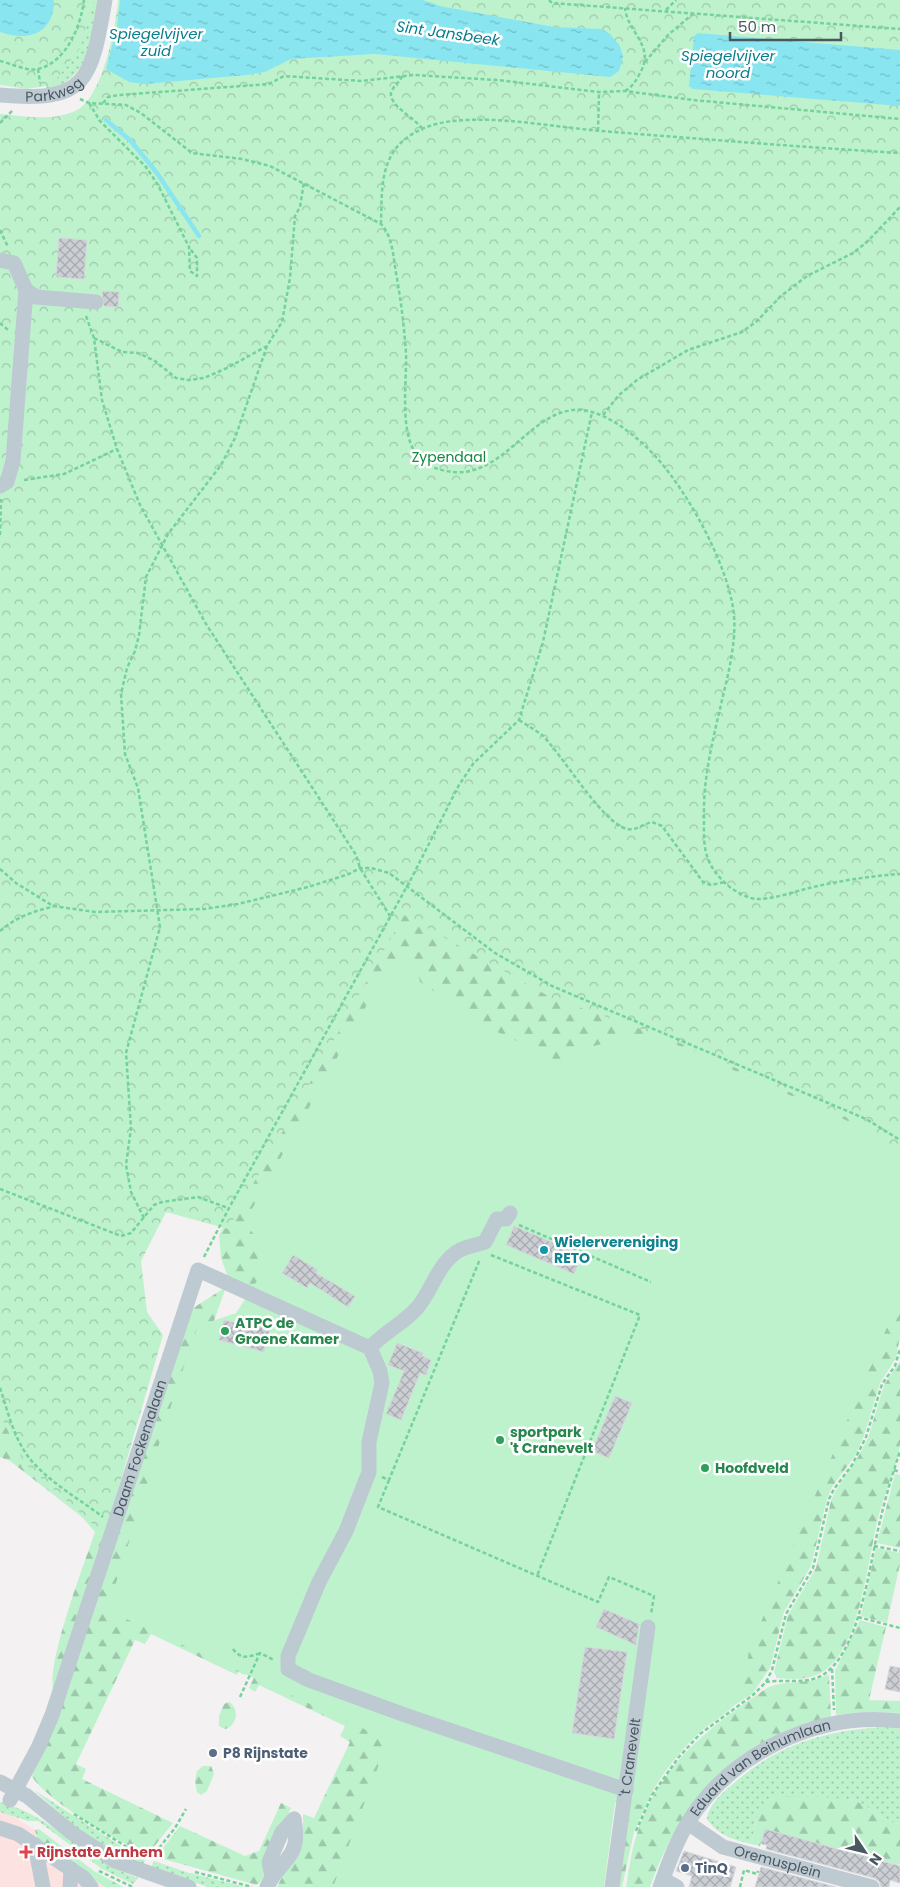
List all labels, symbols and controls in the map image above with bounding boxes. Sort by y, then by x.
scale bar [730,10,841,42]
water label: Sint Jansbeek [395,15,502,51]
text: 50 m [738,16,776,37]
water label: Spiegelvijver zuid [109,23,203,61]
water label: Spiegelvijver noord [681,45,775,83]
street label: Parkweg [25,73,87,107]
park label: Zypendaal [412,447,486,467]
place label: Wielervereniging RETO [554,1232,678,1268]
marker: Wielervereniging RETO [538,1244,550,1256]
place label: ATPC de Groene Kamer [235,1313,339,1349]
marker: ATPC de Groene Kamer [219,1325,231,1337]
street label: Daam Fockemalaan [108,1377,171,1519]
place label: sportpark 't Cranevelt [510,1422,593,1458]
marker: sportpark 't Cranevelt [494,1434,506,1446]
place label: Hoofdveld [715,1458,789,1478]
marker: Hoofdveld [699,1462,711,1474]
street label: Eduard van Beinumlaan [685,1715,833,1820]
street label: 't Cranevelt [615,1717,645,1798]
place label: P8 Rijnstate [223,1743,308,1763]
marker: P8 Rijnstate [207,1747,219,1759]
north arrow [840,1827,890,1877]
street label: Oremusplein [732,1840,824,1883]
place label: Rijnstate Arnhem [37,1842,163,1862]
marker: Rijnstate Arnhem [19,1845,33,1859]
text: N [864,1849,887,1870]
place label: TinQ [695,1858,728,1878]
marker: TinQ [679,1862,691,1874]

